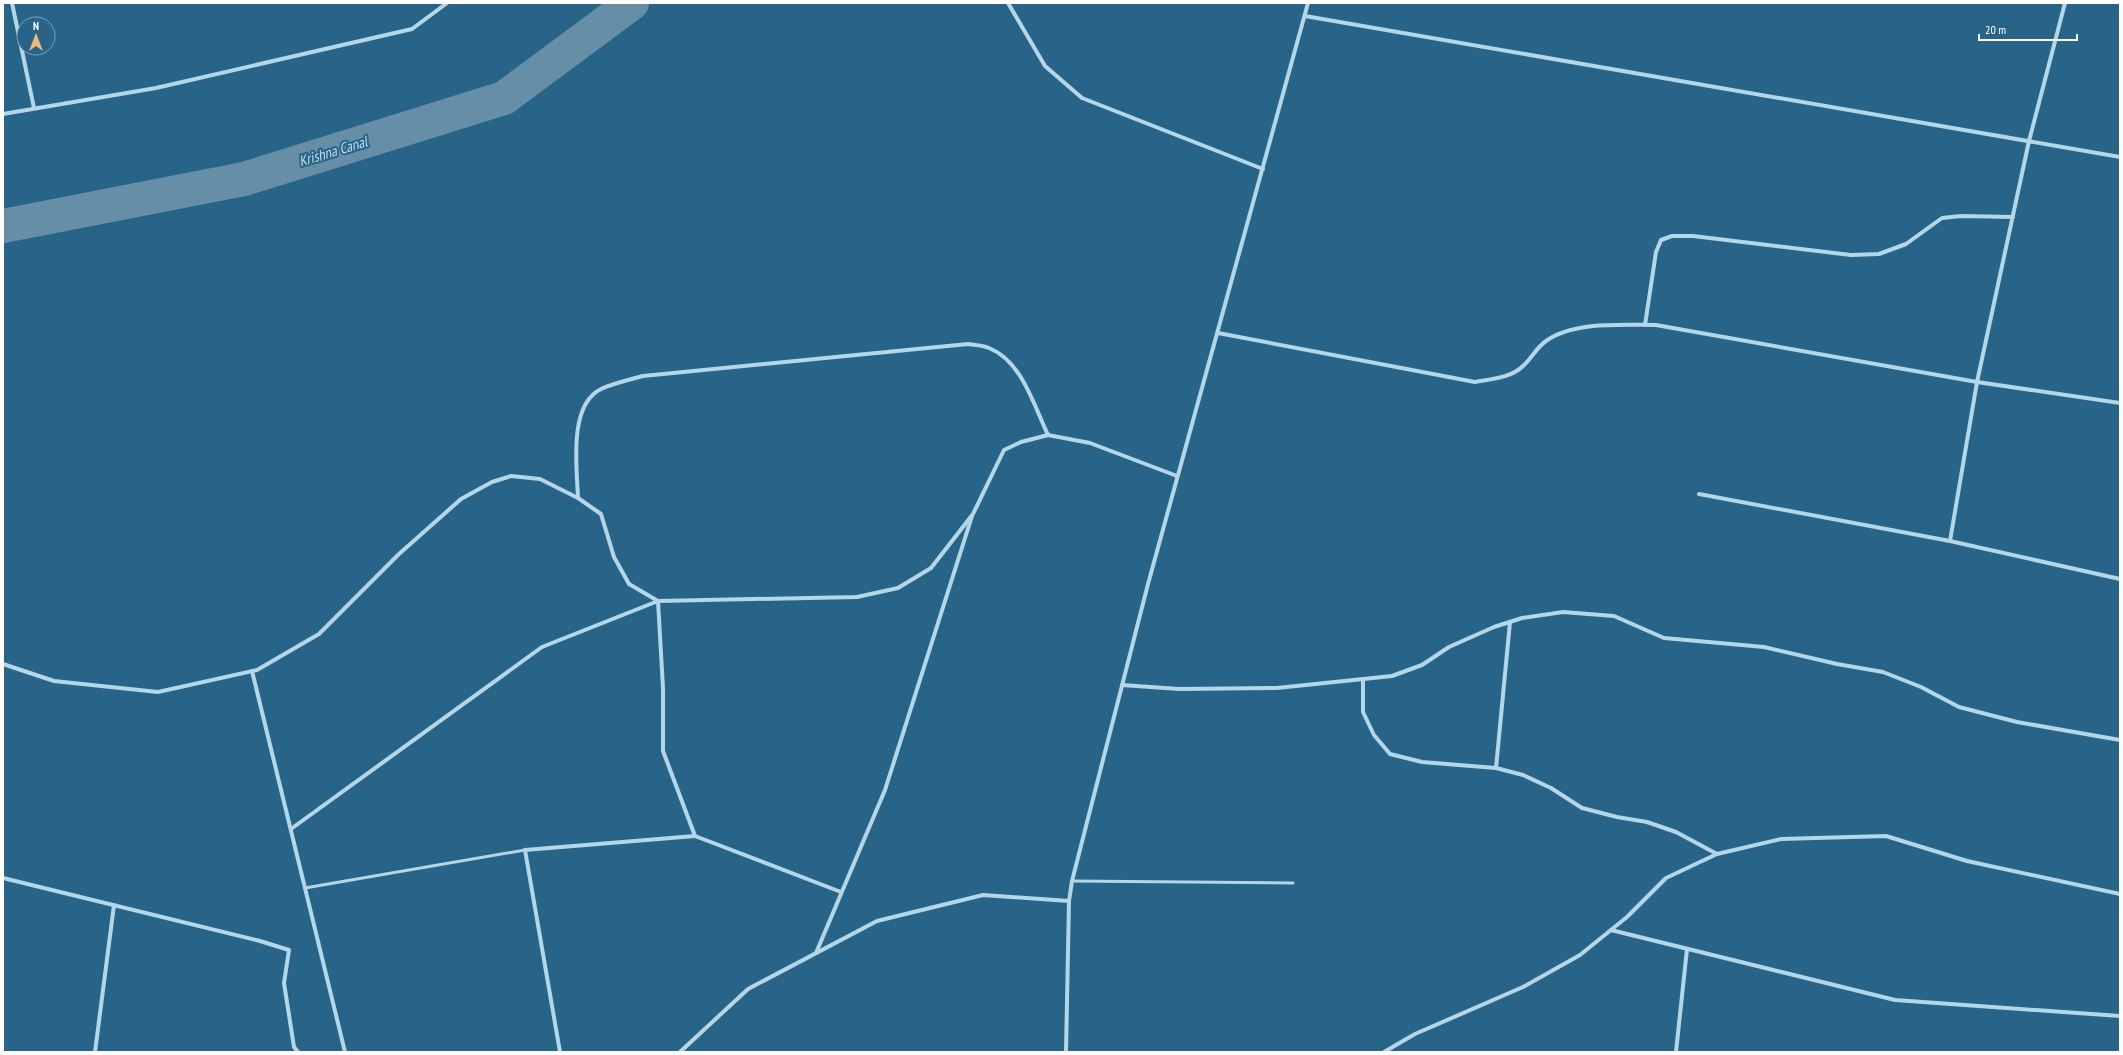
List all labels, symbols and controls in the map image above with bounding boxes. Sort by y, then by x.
north arrow [16,16,56,56]
scale bar [1979,16,2077,42]
text: N [33,19,39,33]
text: 20 m [1985,22,2006,37]
water label: Krishna Canal [296,131,371,170]

